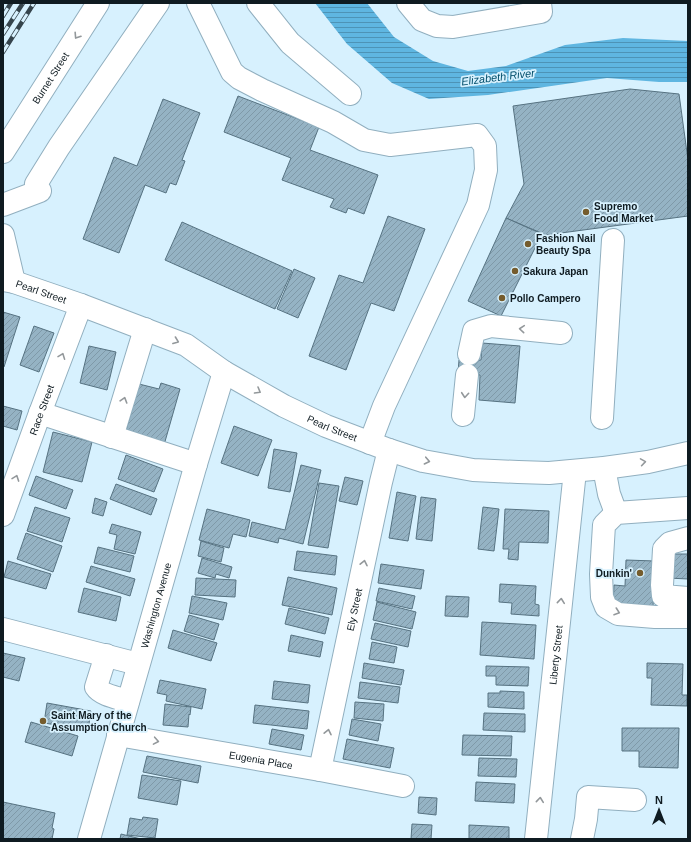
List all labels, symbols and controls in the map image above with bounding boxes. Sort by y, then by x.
one-way arrow [75,32,82,39]
street label: Burnet Street [30,50,71,106]
water label: Elizabeth River [461,66,537,87]
place label: Supremo Food Market [594,201,654,224]
marker: Supremo Food Market [581,207,591,217]
place label: Fashion Nail Beauty Spa [536,233,596,256]
marker: Fashion Nail Beauty Spa [523,239,533,249]
marker: Sakura Japan [510,266,520,276]
place label: Sakura Japan [523,266,588,277]
street label: Pearl Street [14,278,68,306]
marker: Pollo Campero [497,293,507,303]
place label: Pollo Campero [510,293,581,304]
one-way arrow [519,324,525,333]
one-way arrow [173,336,180,344]
one-way arrow [57,353,65,360]
street label: Race Street [27,383,56,437]
one-way arrow [254,387,261,394]
one-way arrow [461,392,470,398]
one-way arrow [119,396,128,403]
street label: Pearl Street [305,413,359,443]
one-way arrow [424,457,430,465]
one-way arrow [640,458,646,467]
one-way arrow [12,475,20,482]
one-way arrow [359,560,367,566]
street label: Washington Avenue [139,561,174,650]
place label: Dunkin' [596,568,632,579]
marker: Dunkin' [635,568,645,578]
street label: Ely Street [345,587,364,632]
one-way arrow [556,598,565,604]
one-way arrow [614,607,621,616]
street label: Liberty Street [547,625,565,685]
place label: Saint Mary of the Assumption Church [51,710,147,733]
marker: Saint Mary of the Assumption Church [38,716,48,726]
one-way arrow [323,728,331,735]
one-way arrow [153,737,160,745]
street label: Eugenia Place [228,749,294,771]
north arrow [639,790,679,830]
text: N [655,794,663,806]
one-way arrow [535,797,544,803]

